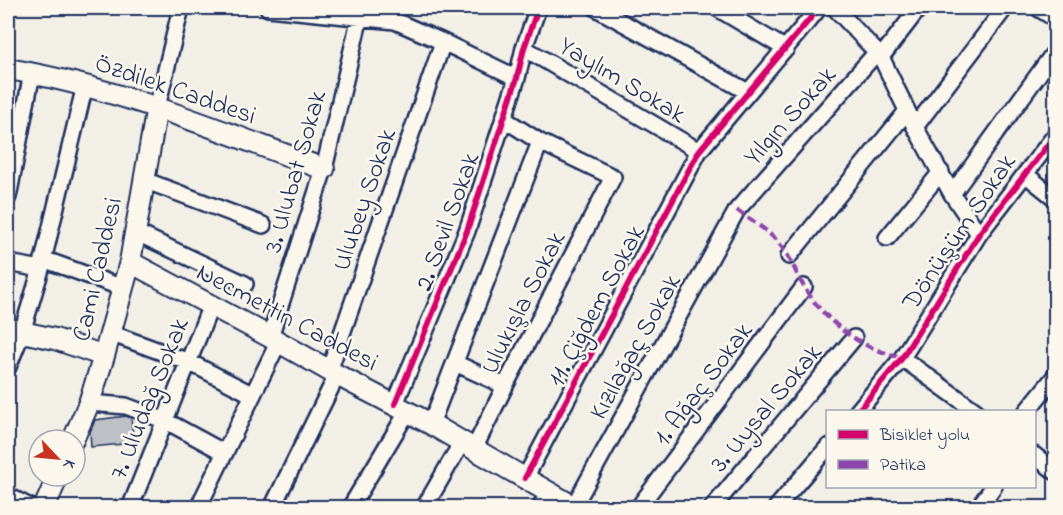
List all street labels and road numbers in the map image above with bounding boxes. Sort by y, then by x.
street label: Yaylım Sokak [551,29,693,135]
street label: Özdilek Caddesi [89,45,261,136]
street label: Yılgın Sokak [736,58,847,175]
street label: 3. Ulubat Sokak [256,86,338,258]
street label: Ulubey Sokak [324,123,408,276]
street label: Dönüşüm Sokak [894,146,1027,319]
street label: 2. Sevil Sokak [406,147,492,297]
street label: Cami Caddesi [64,194,134,345]
street label: 11. Çiğdem Sokak [539,218,657,394]
street label: Ulukışla Sokak [472,225,577,382]
street label: Necmettin Caddesi [189,255,384,383]
street label: Kızılağaç Sokak [581,267,693,427]
street label: 7. Uludağ Sokak [101,312,201,486]
street label: 1. Ağaç Sokak [645,315,764,455]
street label: 3. Uysal Sokak [702,336,833,482]

